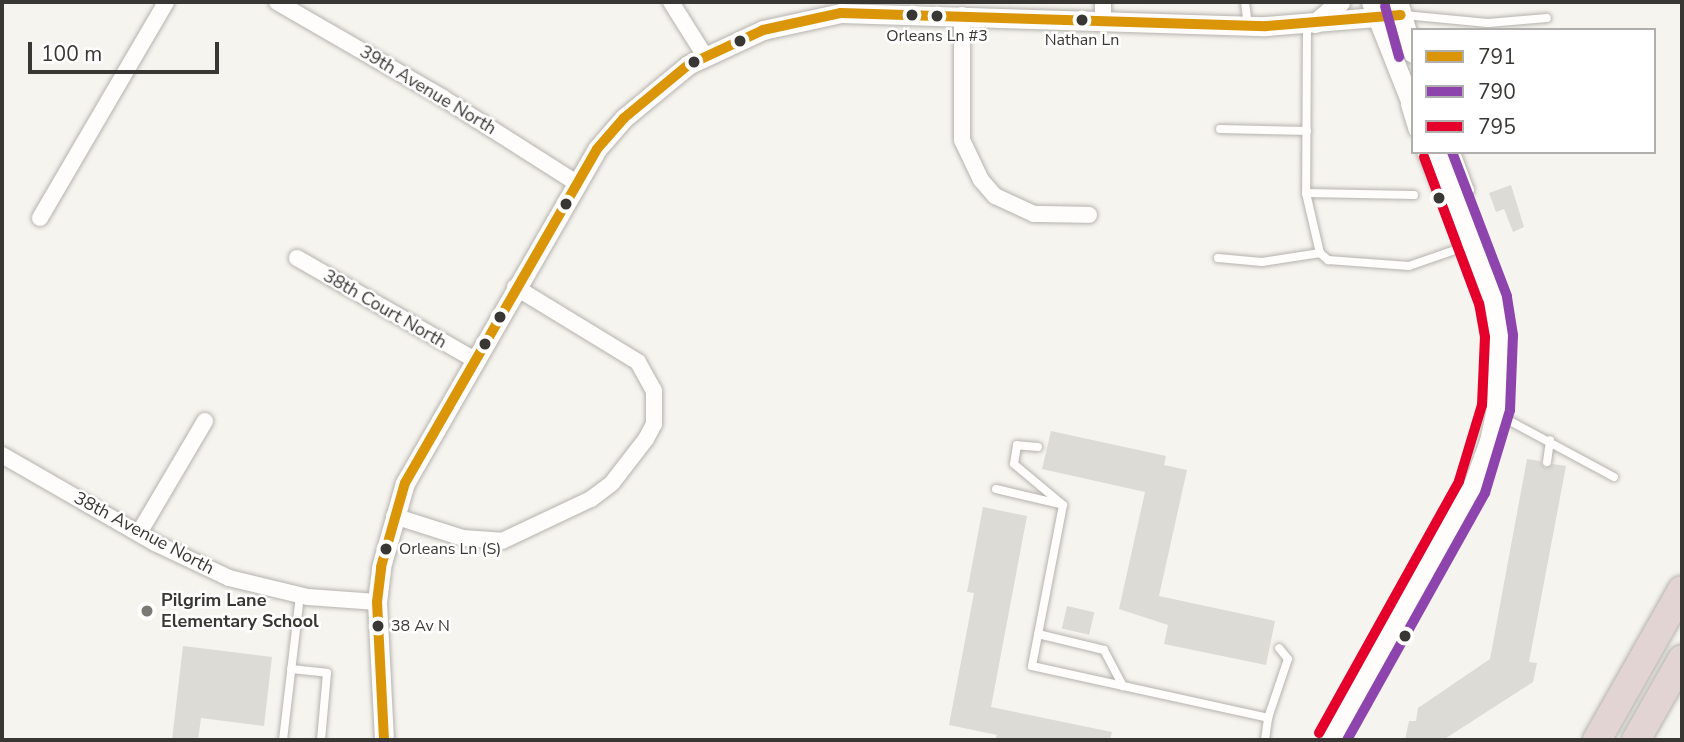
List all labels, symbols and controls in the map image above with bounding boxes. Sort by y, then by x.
unlabelled marker [905,8,919,22]
marker: Orleans Ln #3 [930,9,944,23]
marker: Nathan Ln [1075,13,1089,27]
place label: Orleans Ln #3 [886,26,988,46]
scale bar [32,28,222,72]
legend [1411,28,1656,154]
place label: Nathan Ln [1045,30,1119,50]
unlabelled marker [733,34,747,48]
text: 100 m [41,40,102,68]
street label: 39th Avenue North [356,41,500,139]
text: 791 [1478,43,1516,71]
unlabelled marker [687,55,701,69]
text: 790 [1478,78,1516,106]
text: 795 [1478,113,1516,141]
unlabelled marker [1432,191,1446,205]
unlabelled marker [559,197,573,211]
street label: 38th Court North [319,265,451,353]
unlabelled marker [493,310,507,324]
unlabelled marker [478,337,492,351]
street label: 38th Avenue North [70,487,218,579]
place label: Orleans Ln (S) [399,539,501,559]
marker: Orleans Ln (S) [379,542,393,556]
place label: Pilgrim Lane Elementary School [161,590,319,632]
marker: Pilgrim Lane Elementary School [139,603,155,619]
place label: 38 Av N [391,616,450,636]
marker: 38 Av N [371,619,385,633]
unlabelled marker [1398,629,1412,643]

